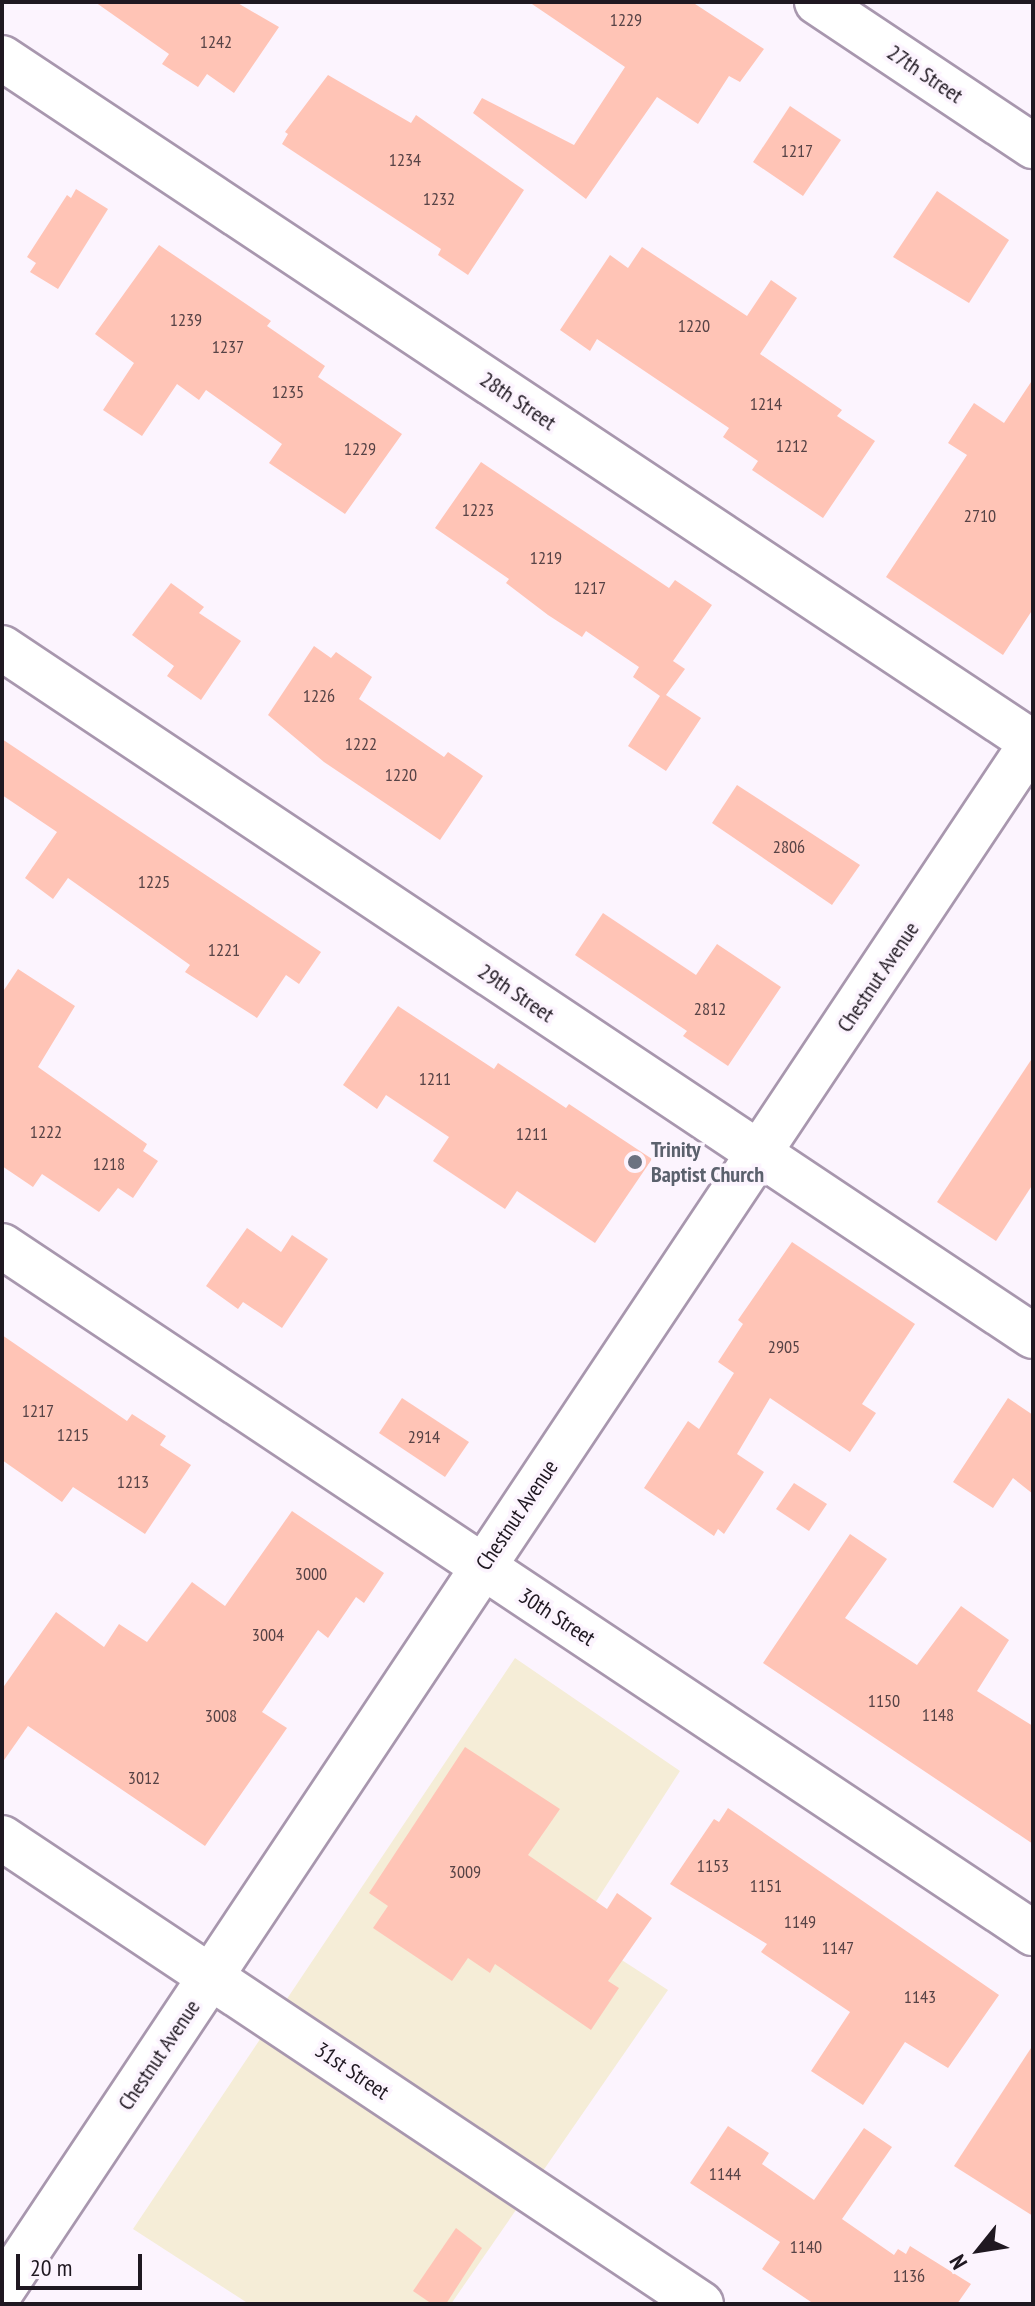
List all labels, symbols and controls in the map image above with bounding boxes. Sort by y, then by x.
house number: 1229 [610,9,642,31]
house number: 1242 [200,31,232,53]
street label: 27th Street [882,39,968,109]
house number: 1217 [781,140,813,162]
house number: 1234 [389,149,421,171]
house number: 1232 [423,188,455,210]
house number: 1239 [170,309,202,331]
house number: 1220 [678,315,710,337]
house number: 1237 [212,336,244,358]
street label: 28th Street [475,366,561,436]
house number: 1235 [272,381,304,403]
house number: 1214 [750,393,782,415]
house number: 1212 [776,435,808,457]
house number: 1229 [344,438,376,460]
house number: 1223 [462,499,494,521]
house number: 2710 [964,505,996,527]
house number: 1219 [530,547,562,569]
house number: 1217 [574,577,606,599]
house number: 1226 [303,685,335,707]
house number: 1222 [345,733,377,755]
house number: 1220 [385,764,417,786]
house number: 2806 [773,836,805,858]
house number: 1225 [138,871,170,893]
street label: Chestnut Avenue [831,917,925,1037]
house number: 1221 [208,939,240,961]
street label: 29th Street [473,958,559,1028]
house number: 2812 [694,998,726,1020]
house number: 1211 [419,1068,451,1090]
house number: 1222 [30,1121,62,1143]
house number: 1211 [516,1123,548,1145]
place label: Trinity Baptist Church [651,1136,764,1188]
house number: 1218 [93,1153,125,1175]
marker: Trinity Baptist Church [626,1153,644,1171]
house number: 2905 [768,1336,800,1358]
house number: 1217 [22,1400,54,1422]
house number: 1215 [57,1424,89,1446]
house number: 2914 [408,1426,440,1448]
street label: Chestnut Avenue [470,1455,564,1575]
house number: 1213 [117,1471,149,1493]
house number: 3000 [295,1563,327,1585]
street label: 30th Street [514,1583,600,1651]
house number: 3004 [252,1624,284,1646]
house number: 1150 [868,1690,900,1712]
house number: 1148 [922,1704,954,1726]
house number: 3008 [205,1705,237,1727]
house number: 3012 [128,1767,160,1789]
house number: 1153 [697,1855,729,1877]
house number: 3009 [449,1861,481,1883]
house number: 1151 [750,1875,782,1897]
house number: 1149 [784,1911,816,1933]
house number: 1147 [822,1937,854,1959]
house number: 1143 [904,1986,936,2008]
street label: Chestnut Avenue [112,1995,206,2115]
street label: 31st Street [310,2037,394,2105]
house number: 1144 [709,2163,741,2185]
north arrow [939,2210,1019,2290]
house number: 1140 [790,2236,822,2258]
scale bar [20,2238,146,2288]
text: N [943,2250,973,2274]
text: 20 m [30,2252,72,2283]
house number: 1136 [893,2265,925,2287]

